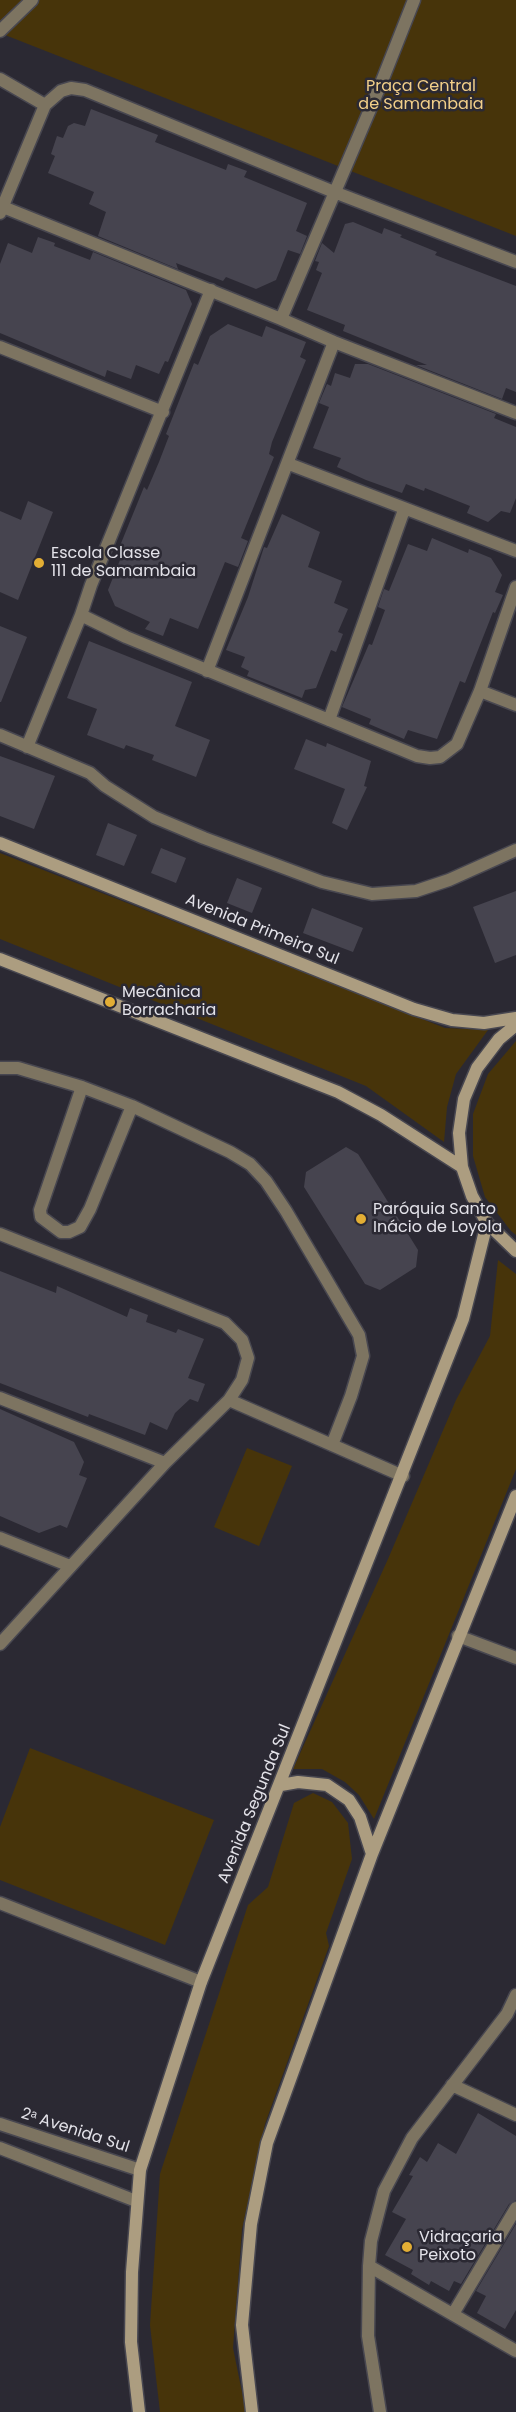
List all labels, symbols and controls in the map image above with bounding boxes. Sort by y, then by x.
park label: Praça Central de Samambaia [358,77,484,115]
place label: Escola Classe 111 de Samambaia [51,544,196,582]
marker: Escola Classe 111 de Samambaia [32,556,46,570]
street label: Avenida Primeira Sul [182,890,342,970]
place label: Mecânica Borracharia [122,983,216,1021]
marker: Mecânica Borracharia [103,995,117,1009]
place label: Paróquia Santo Inácio de Loyola [373,1200,502,1238]
marker: Paróquia Santo Inácio de Loyola [354,1212,368,1226]
street label: Avenida Segunda Sul [214,1722,296,1886]
street label: 2ᵃ Avenida Sul [18,2104,132,2158]
place label: Vidraçaria Peixoto [419,2228,503,2266]
marker: Vidraçaria Peixoto [400,2240,414,2254]

